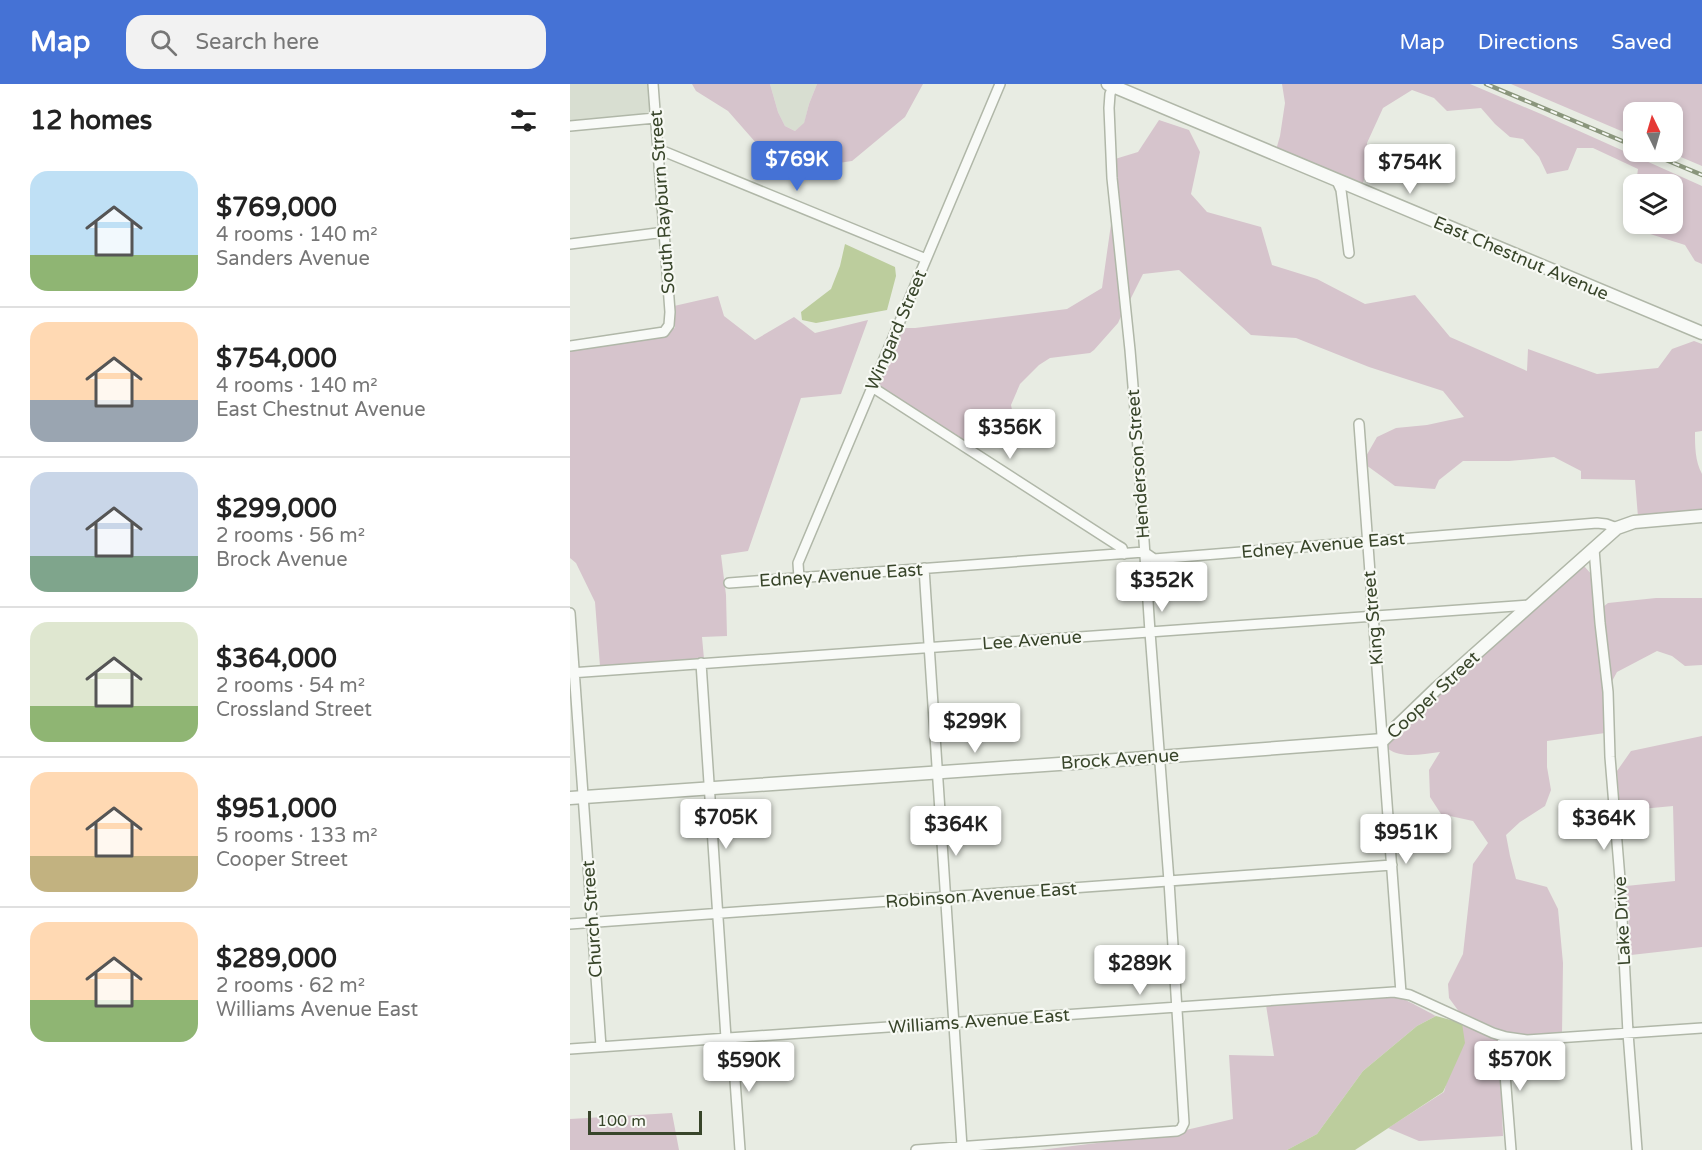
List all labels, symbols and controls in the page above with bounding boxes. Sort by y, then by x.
search box [126,15,546,69]
text: Map [30,25,90,59]
icon: search [147,26,180,59]
text: Search here [195,29,319,55]
text: Map [1399,30,1445,55]
text: Directions [1478,30,1578,55]
text: Saved [1611,30,1672,55]
north arrow [1623,102,1683,162]
map controls [1623,102,1683,234]
icon: filters [507,104,540,137]
text: 12 homes [30,105,152,136]
street label: South Rayburn Street [645,109,679,295]
pin: $769K [755,141,839,192]
pin: $754K [1368,144,1452,195]
text: $769K [765,148,829,172]
text: $754K [1378,151,1442,175]
button: layers [1623,174,1683,234]
text: $769,000 [216,192,337,223]
icon: home [78,195,150,267]
street label: East Chestnut Avenue [1430,211,1612,305]
text: 4 rooms · 140 m² [216,223,378,247]
text: Sanders Avenue [216,247,370,271]
street label: Wingard Street [861,266,931,394]
text: $754,000 [216,343,337,374]
icon: home [78,346,150,418]
text: 4 rooms · 140 m² [216,374,378,398]
street label: Henderson Street [1122,388,1154,539]
text: East Chestnut Avenue [216,398,425,422]
pin: $356K [968,409,1052,460]
text: $356K [978,416,1042,440]
text: $299,000 [216,493,337,524]
icon: home [78,496,150,568]
text: 2 rooms · 56 m² [216,524,365,548]
street label: Edney Avenue East [1240,527,1406,563]
text: Brock Avenue [216,548,348,572]
street label: Edney Avenue East [758,558,924,592]
pin: $352K [1120,562,1204,613]
text: $352K [1130,569,1194,593]
street label: King Street [1358,570,1388,666]
street label: Lee Avenue [981,626,1083,654]
text: $364,000 [216,643,337,674]
icon: home [78,646,150,718]
street label: Cooper Street [1382,646,1484,744]
text: 2 rooms · 54 m² [216,674,365,698]
text: Crossland Street [216,698,372,722]
pin: $299K [933,703,1017,754]
text: $299K [943,710,1007,734]
street label: Brock Avenue [1060,744,1180,774]
text: $951,000 [216,793,337,824]
icon: home [78,796,150,868]
pin: $705K [684,799,768,850]
pin: $364K [1562,800,1646,851]
text: $705K [694,806,758,830]
pin: $364K [914,806,998,857]
text: $364K [1572,807,1636,831]
text: $364K [924,813,988,837]
pin: $951K [1364,814,1448,865]
text: $951K [1374,821,1438,845]
text: 5 rooms · 133 m² [216,824,378,848]
text: Cooper Street [216,848,348,872]
street label: Church Street [577,859,607,978]
street label: Lake Drive [1609,876,1635,966]
street label: Robinson Avenue East [885,877,1078,913]
text: $289,000 [216,943,337,974]
pin: $289K [1098,945,1182,996]
icon: home [78,946,150,1018]
text: $289K [1108,952,1172,976]
text: 2 rooms · 62 m² [216,974,365,998]
text: Williams Avenue East [216,998,418,1022]
street label: Williams Avenue East [887,1004,1071,1038]
pin: $570K [1478,1041,1562,1092]
pin: $590K [707,1042,791,1093]
text: $570K [1488,1048,1552,1072]
text: $590K [717,1049,781,1073]
scale bar [588,1108,702,1136]
text: 100 m [597,1111,646,1131]

